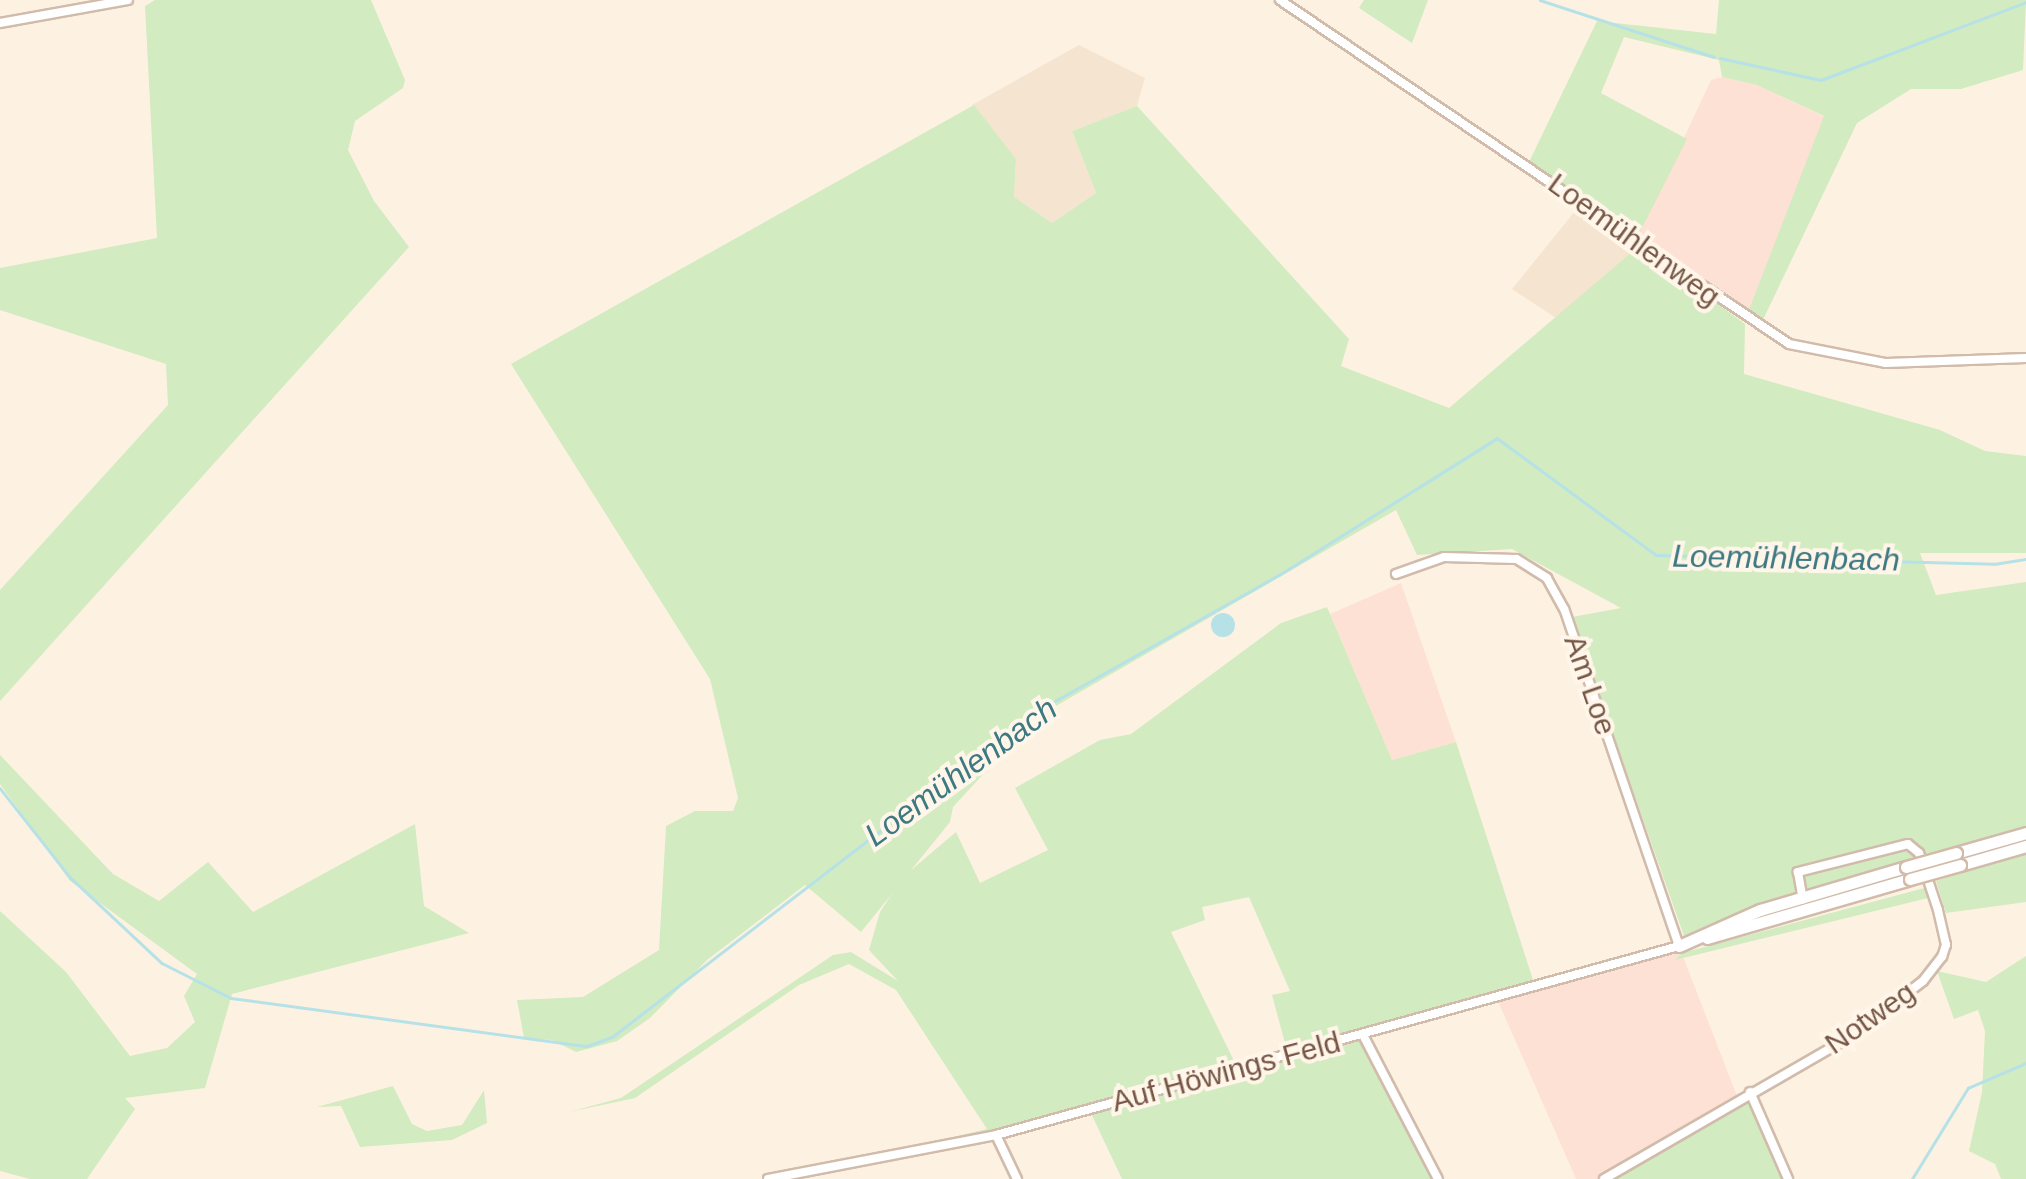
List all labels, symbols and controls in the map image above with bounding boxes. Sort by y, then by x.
street label: Loemühlenweg [1541,166,1727,314]
water label: Loemühlenbach [1672,537,1900,579]
street label: Am Loe [1556,630,1624,740]
water label: Loemühlenbach [858,690,1064,854]
street label: Notweg [1818,974,1922,1062]
street label: Auf Höwings Feld [1108,1024,1344,1120]

